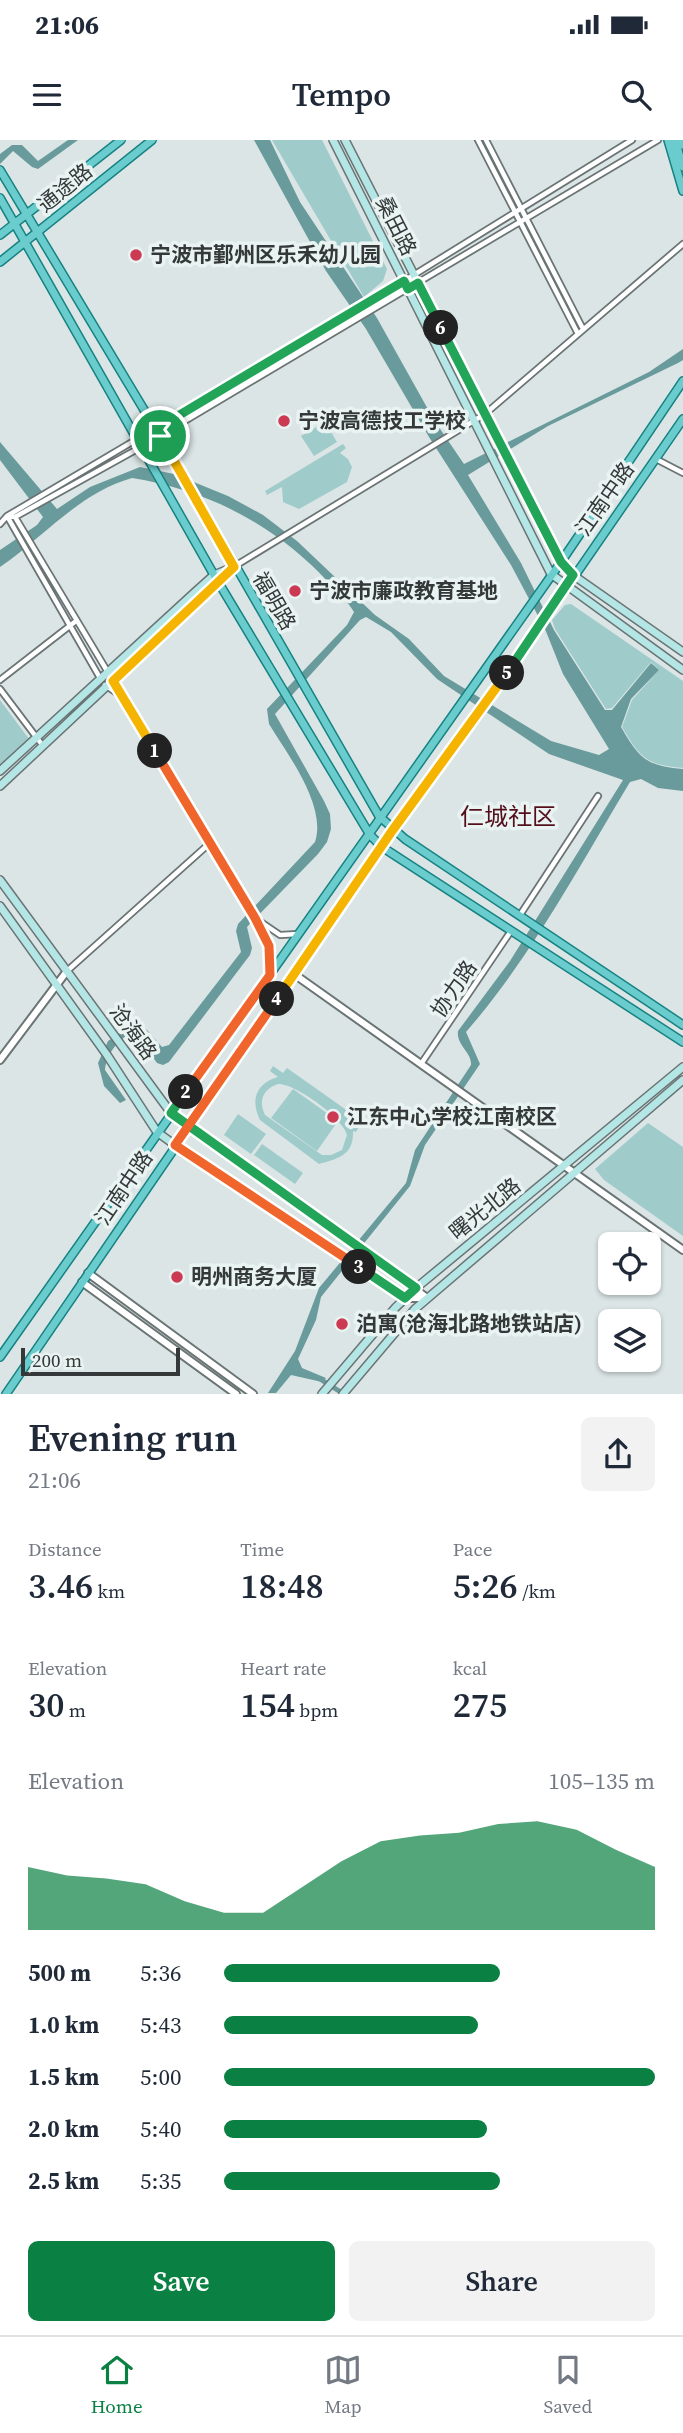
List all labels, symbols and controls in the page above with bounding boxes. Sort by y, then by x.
text: 21:06 [35,7,99,43]
text: Tempo [292,73,391,117]
icon: menu [28,76,66,114]
icon: search [617,76,655,114]
street label: 通途路 [31,157,98,219]
street label: 桑田路 [369,191,424,260]
place label: 宁波市鄞州区乐禾幼儿园 [150,240,381,269]
marker: 宁波市鄞州区乐禾幼儿园 [128,247,144,263]
pin: 6 [424,310,458,346]
text: 6 [435,314,446,340]
pin [130,406,190,466]
place label: 宁波高德技工学校 [298,406,466,435]
marker: 宁波高德技工学校 [276,413,292,429]
icon: arrive [141,417,179,455]
street label: 江南中路 [569,456,641,541]
street label: 福明路 [246,566,303,635]
place label: 宁波市廉政教育基地 [309,576,498,605]
marker: 宁波市廉政教育基地 [287,583,303,599]
pin: 5 [490,656,524,690]
text: 5 [501,659,512,685]
pin: 1 [138,734,172,768]
text: 1 [149,737,160,763]
district label: 仁城社区 [460,800,556,833]
street label: 协力路 [424,954,483,1023]
pin: 4 [260,982,294,1016]
text: 4 [271,985,282,1011]
street label: 沧海路 [103,998,164,1066]
pin: 2 [168,1074,204,1110]
text: 2 [180,1078,191,1104]
place label: 江东中心学校江南校区 [347,1102,557,1131]
marker: 江东中心学校江南校区 [325,1109,341,1125]
street label: 江南中路 [88,1145,159,1231]
street label: 曙光北路 [443,1171,526,1246]
map controls [598,1232,661,1372]
button: locate [598,1232,661,1295]
pin: 3 [342,1250,376,1284]
text: 3 [353,1253,364,1279]
place label: 明州商务大厦 [191,1262,317,1291]
marker: 明州商务大厦 [169,1269,185,1285]
place label: 泊寓(沧海北路地铁站店) [356,1309,582,1338]
button: layers [598,1309,661,1372]
marker: 泊寓(沧海北路地铁站店) [334,1316,350,1332]
scale bar [21,1344,180,1376]
text: 200 m [32,1347,82,1373]
text: Evening run [28,1412,237,1464]
button: share [581,1417,655,1491]
text: 21:06 [28,1464,81,1496]
text: Distance [28,1536,102,1562]
text: Time [240,1536,284,1562]
text: Pace [453,1536,492,1562]
text: 3.46 [28,1562,93,1610]
text: 18:48 [240,1562,324,1610]
text: 5:26 [453,1562,518,1610]
text: km [93,1578,125,1604]
text: /km [518,1578,556,1604]
text: Elevation [28,1655,107,1681]
text: Heart rate [240,1655,326,1681]
text: kcal [453,1655,487,1681]
text: 30 [28,1681,64,1729]
text: 154 [240,1681,295,1729]
text: 275 [453,1681,507,1729]
text: m [64,1697,86,1723]
text: bpm [295,1697,338,1723]
text: Elevation [28,1765,124,1797]
text: 105–135 m [548,1765,655,1797]
text: 500 m [28,1957,91,1989]
text: 5:36 [140,1957,181,1989]
text: 1.0 km [28,2009,99,2041]
text: 5:43 [140,2009,181,2041]
text: 1.5 km [28,2061,99,2093]
text: 5:00 [140,2061,181,2093]
text: 2.0 km [28,2113,99,2145]
text: 5:40 [140,2113,181,2145]
text: 2.5 km [28,2165,99,2197]
text: 5:35 [140,2165,181,2197]
button: Save [28,2241,335,2321]
button: Share [349,2241,655,2321]
tab: Home [91,2351,143,2419]
tab: Map [324,2351,362,2419]
tab: Saved [544,2351,592,2419]

